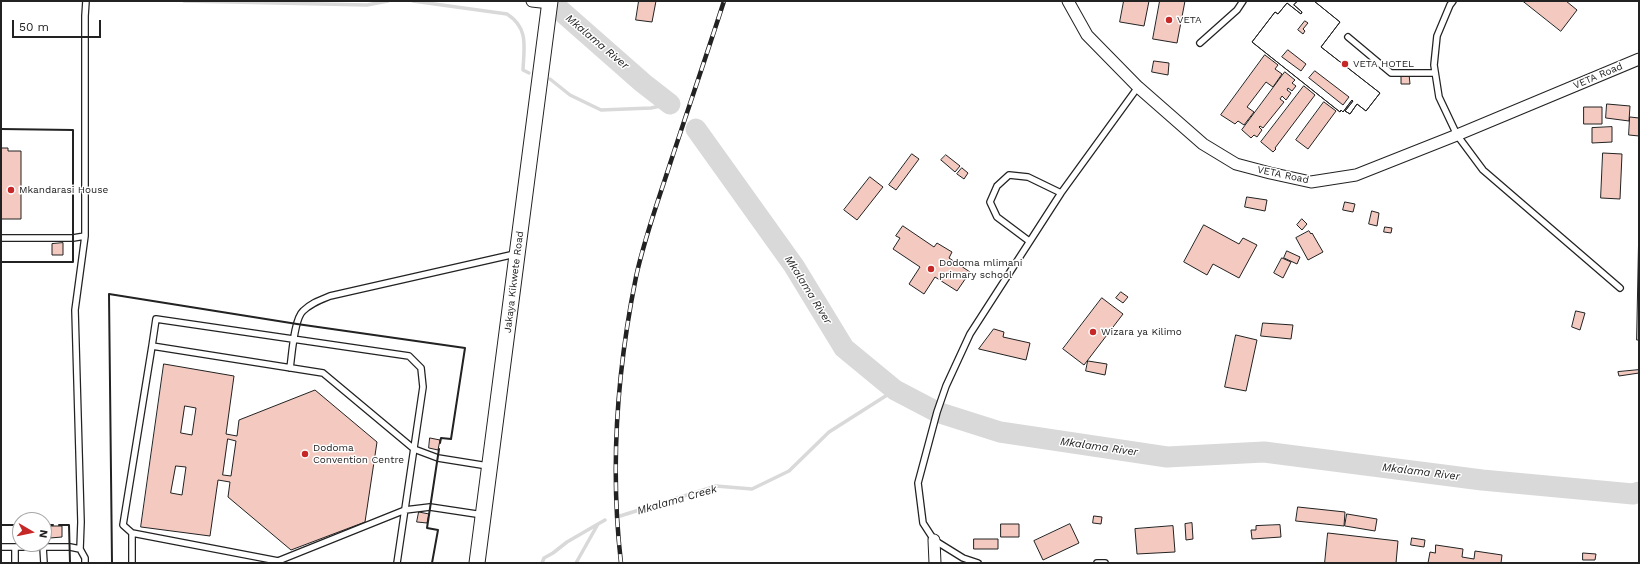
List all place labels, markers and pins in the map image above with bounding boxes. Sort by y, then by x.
place label: VETA [1177,14,1202,26]
marker: VETA [1164,15,1174,25]
place label: VETA HOTEL [1353,58,1414,70]
marker: VETA HOTEL [1340,59,1350,69]
place label: Mkandarasi House [19,184,108,196]
marker: Mkandarasi House [6,185,16,195]
place label: Dodoma mlimani primary school [939,257,1022,280]
marker: Dodoma mlimani primary school [926,264,936,274]
place label: Wizara ya Kilimo [1101,326,1182,338]
marker: Wizara ya Kilimo [1088,327,1098,337]
place label: Dodoma Convention Centre [313,442,404,466]
marker: Dodoma Convention Centre [300,449,310,459]

